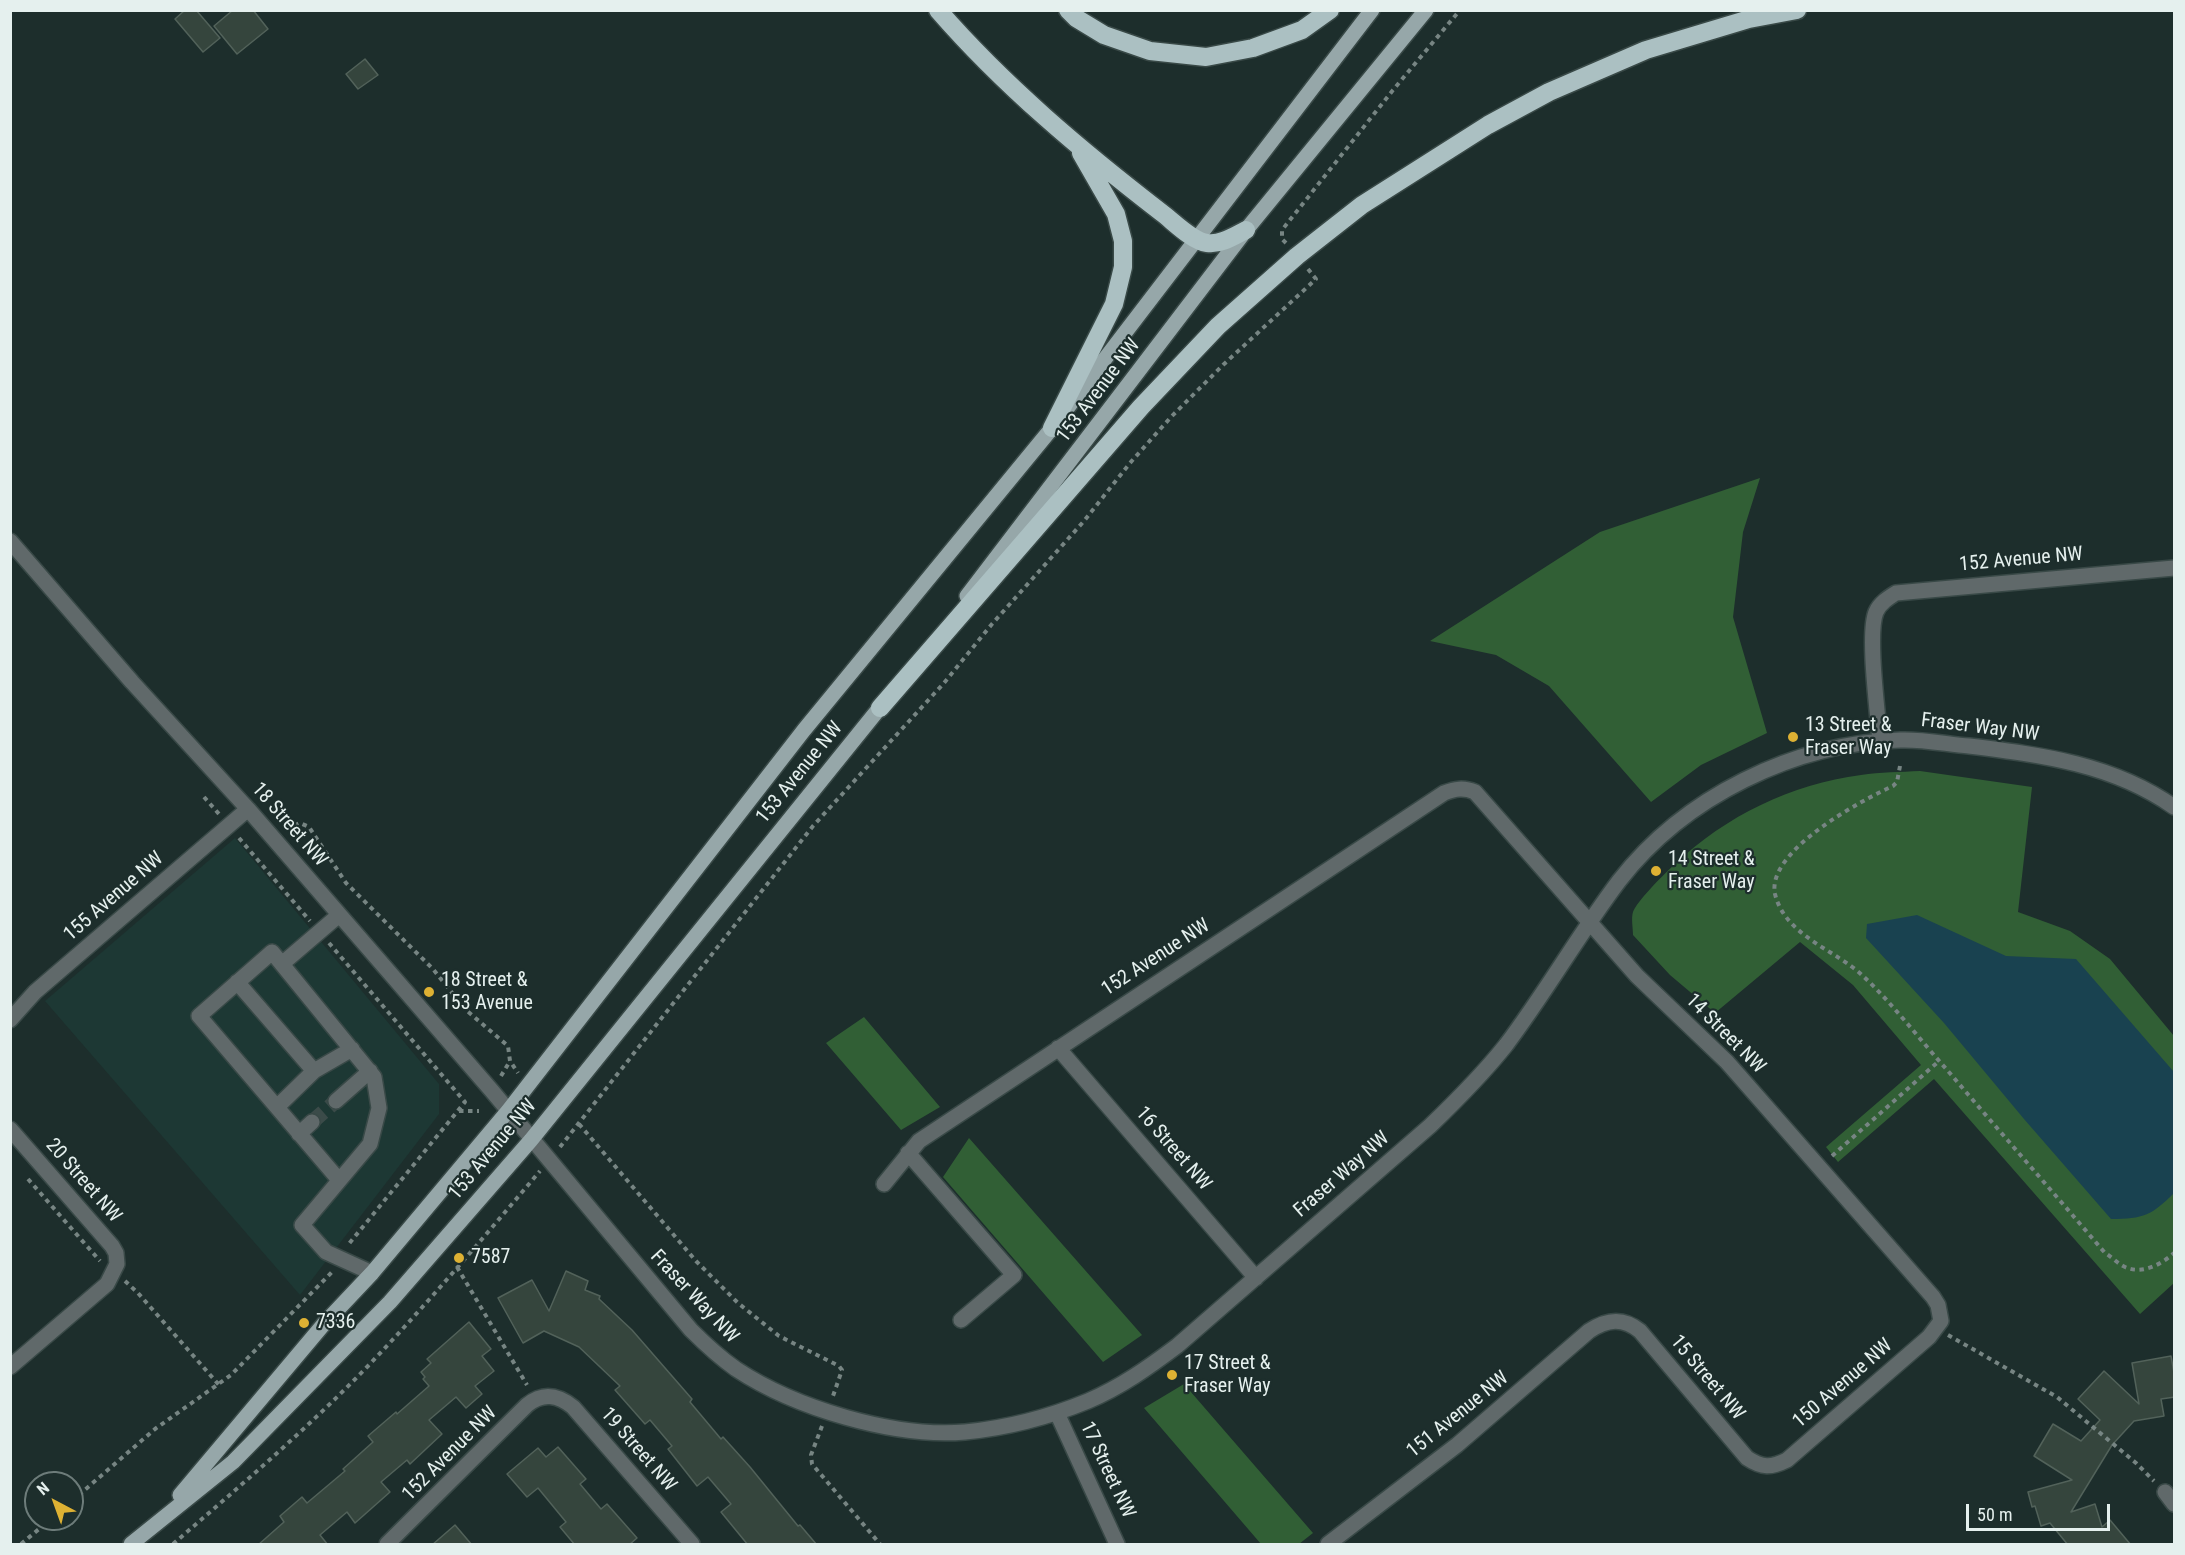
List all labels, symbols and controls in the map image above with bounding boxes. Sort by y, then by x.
street label: 153 Avenue NW [1052,334,1146,448]
street label: 152 Avenue NW [1958,543,2084,577]
street label: Fraser Way NW [1920,709,2040,747]
place label: 13 Street & Fraser Way [1805,714,1892,761]
street label: 153 Avenue NW [752,717,848,829]
marker: 13 Street & Fraser Way [1786,730,1800,744]
street label: 18 Street NW [246,778,332,872]
street label: 155 Avenue NW [59,847,169,947]
place label: 14 Street & Fraser Way [1668,848,1755,895]
marker: 14 Street & Fraser Way [1649,864,1663,878]
street label: 152 Avenue NW [1097,914,1215,1002]
place label: 18 Street & 153 Avenue [441,969,533,1016]
marker: 18 Street & 153 Avenue [422,985,436,999]
street label: 14 Street NW [1680,989,1770,1079]
street label: 153 Avenue NW [444,1095,542,1205]
street label: 16 Street NW [1130,1102,1216,1196]
street label: Fraser Way NW [1289,1127,1395,1223]
street label: 20 Street NW [40,1134,126,1228]
street label: Fraser Way NW [645,1245,743,1349]
place label: 7587 [471,1246,510,1270]
marker: 7587 [452,1251,466,1265]
place label: 7336 [316,1311,355,1335]
marker: 7336 [297,1316,311,1330]
street label: 15 Street NW [1665,1331,1749,1425]
street label: 150 Avenue NW [1788,1334,1898,1434]
place label: 17 Street & Fraser Way [1184,1352,1271,1399]
street label: 151 Avenue NW [1402,1367,1514,1463]
marker: 17 Street & Fraser Way [1165,1368,1179,1382]
street label: 152 Avenue NW [398,1402,502,1506]
street label: 19 Street NW [595,1403,681,1497]
street label: 17 Street NW [1074,1418,1140,1522]
north arrow [24,1471,84,1531]
text: N [33,1478,53,1499]
scale bar [1969,1492,2113,1530]
text: 50 m [1977,1504,2012,1525]

